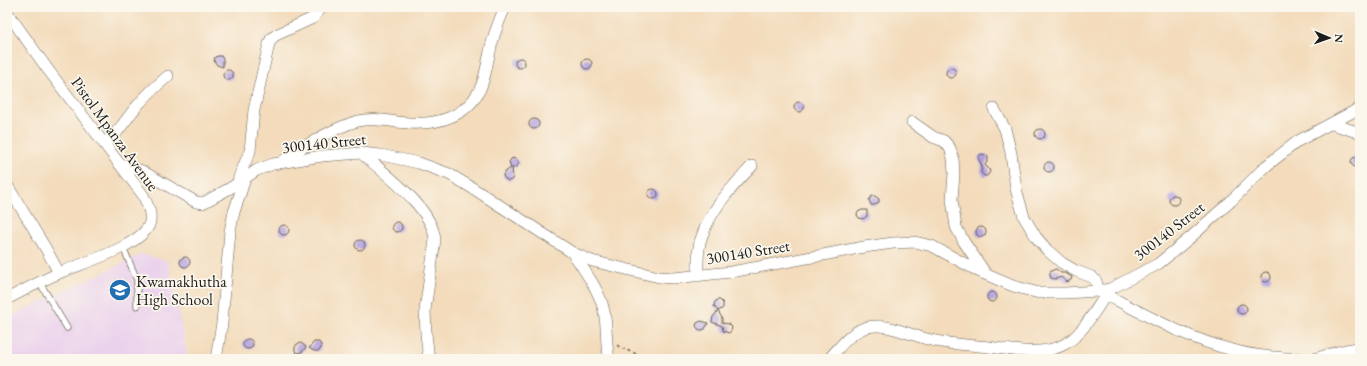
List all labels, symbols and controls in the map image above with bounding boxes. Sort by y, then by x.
north arrow [1309,18,1349,58]
text: N [1332,34,1346,43]
street label: Pistol Mpanza Avenue [66,73,164,195]
street label: 300140 Street [281,128,367,158]
street label: 300140 Street [1129,197,1209,265]
street label: 300140 Street [705,235,791,269]
place label: Kwamakhutha High School [136,271,227,310]
school or university icon: Kwamakhutha High School [107,277,133,303]

